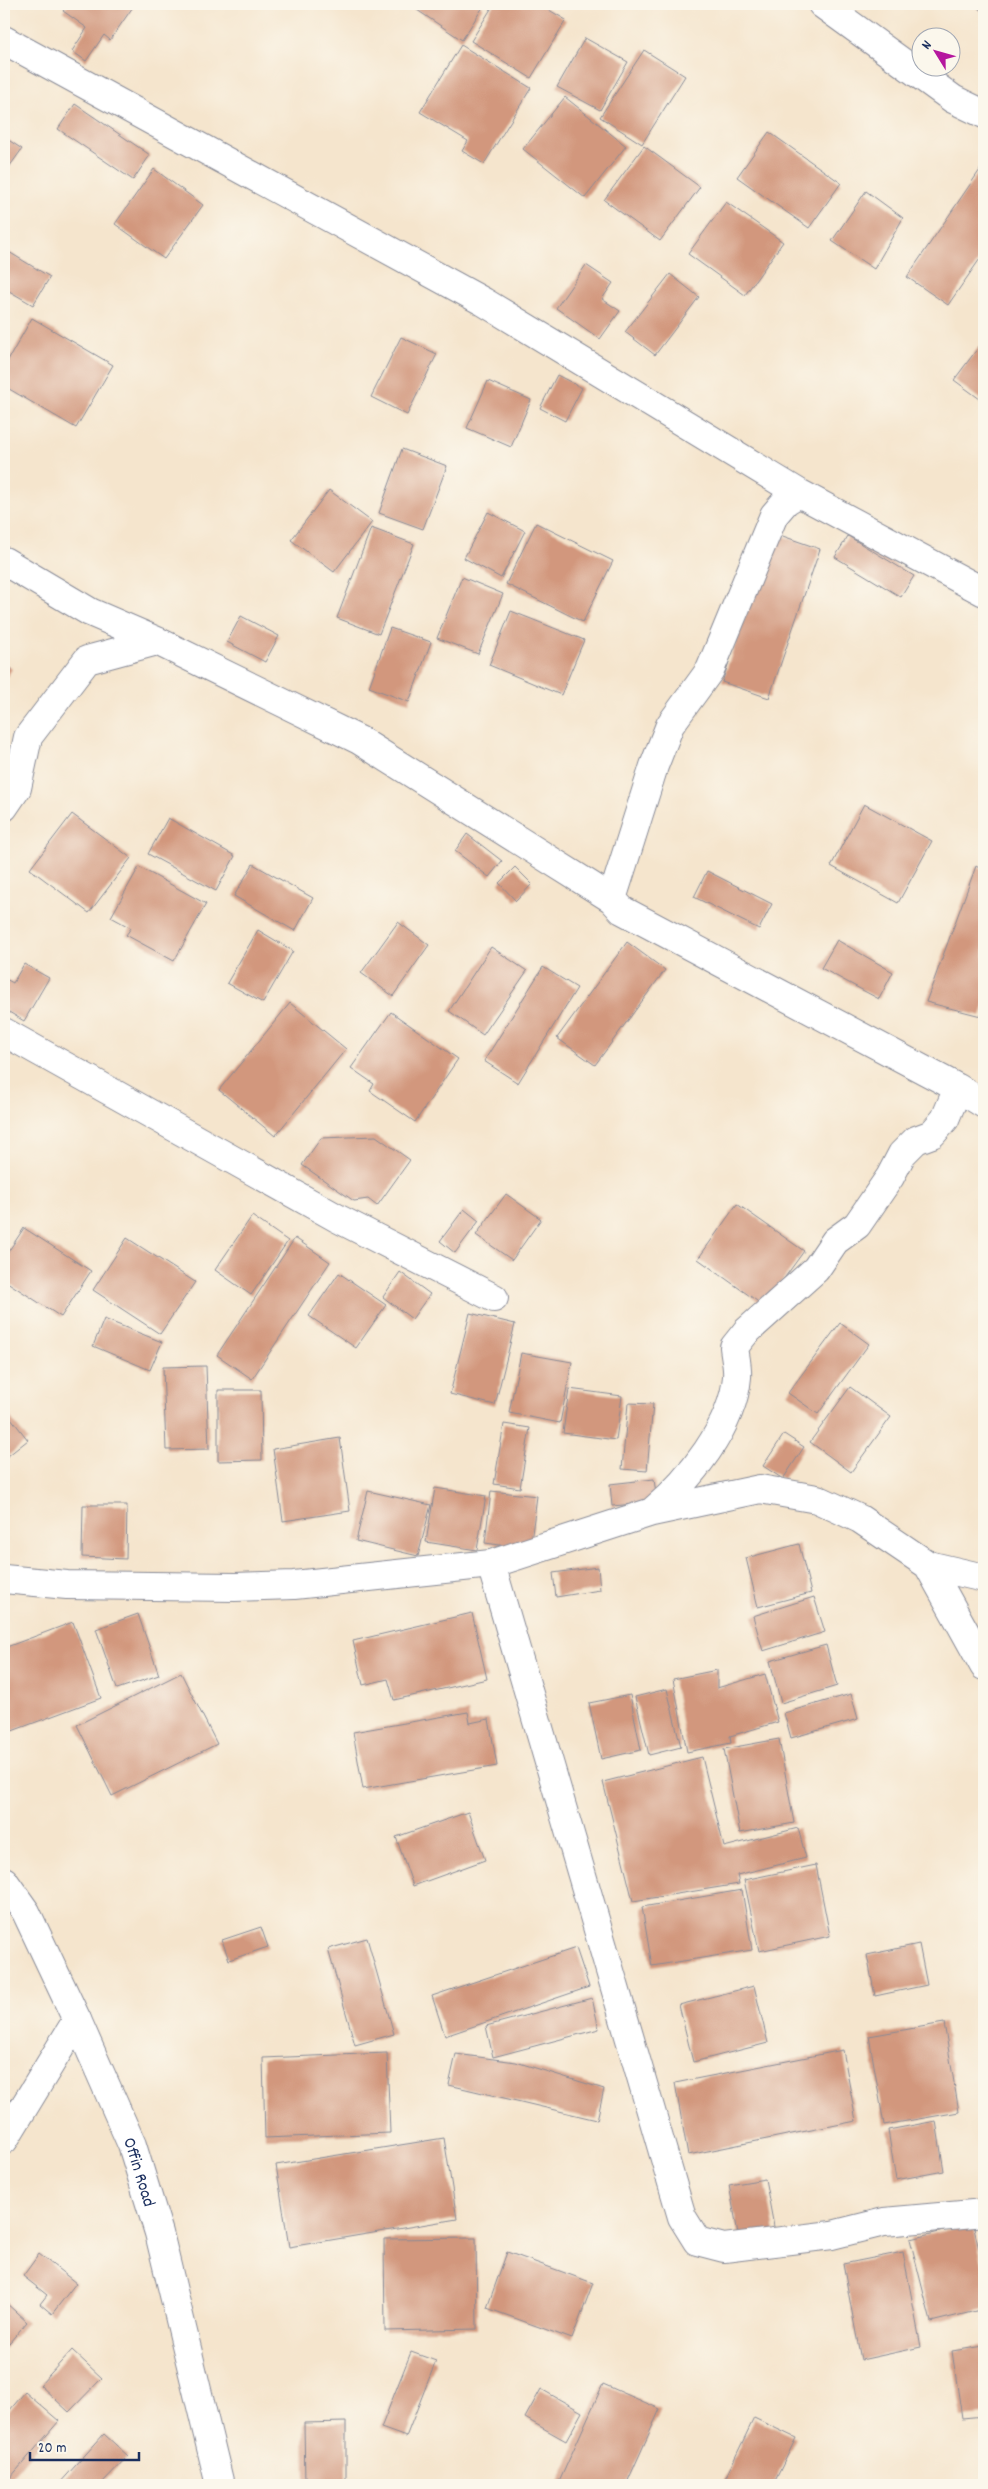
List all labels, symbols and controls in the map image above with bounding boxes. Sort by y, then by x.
north arrow [910,28,960,78]
text: N [917,37,937,54]
street label: Offin Road [115,2134,160,2210]
scale bar [30,2429,139,2461]
text: 20 m [38,2438,66,2460]

